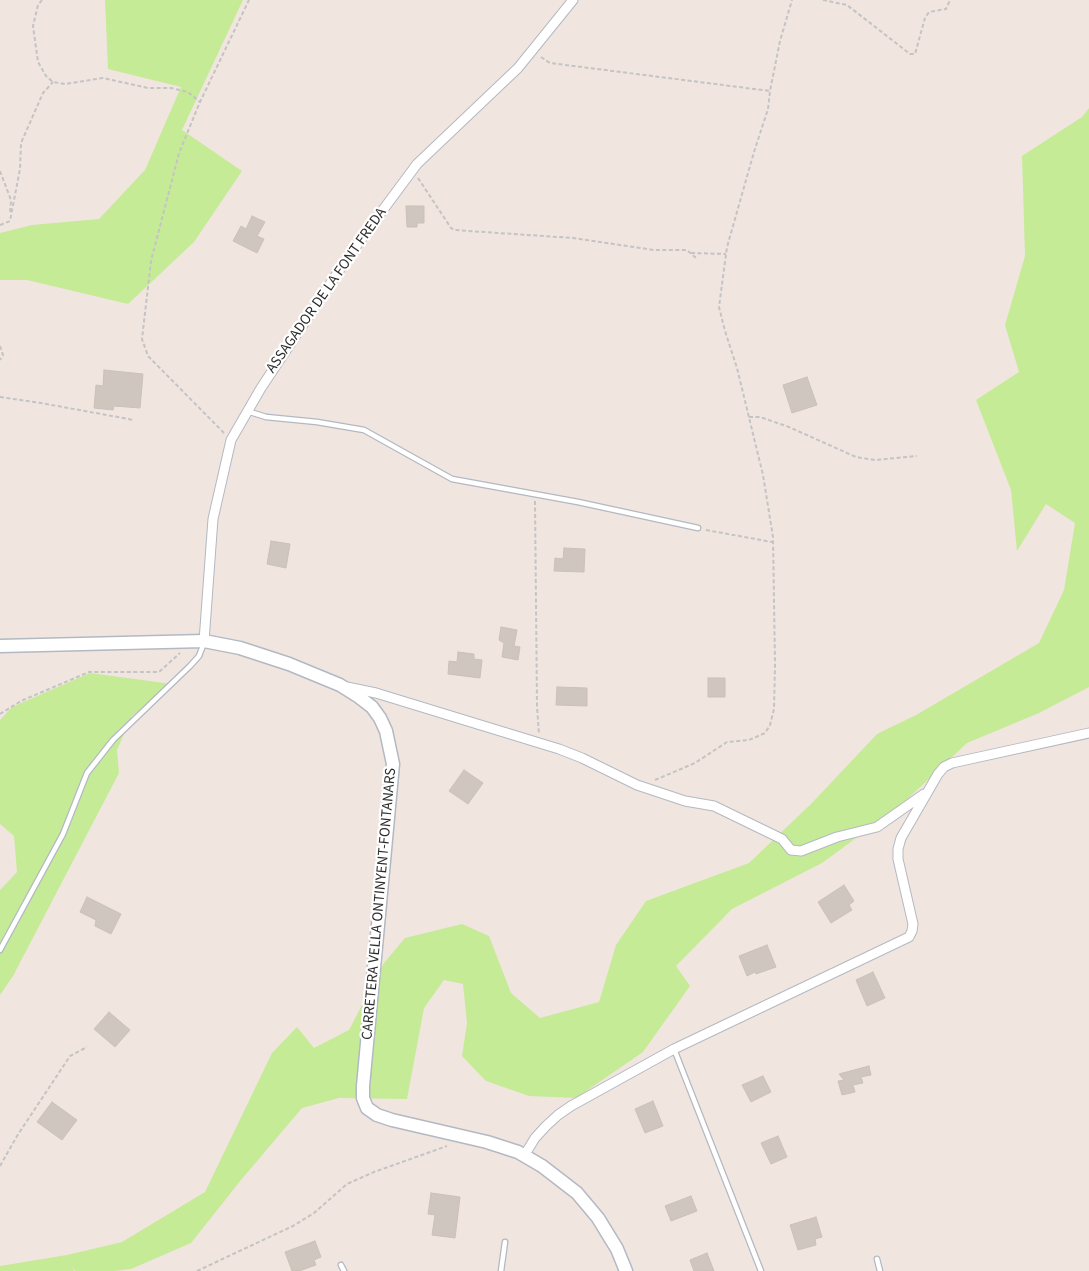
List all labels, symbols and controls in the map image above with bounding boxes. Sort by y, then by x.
street label: ASSAGADOR DE LA FONT FREDA [263,205,391,377]
street label: CARRETERA VELLA ONTINYENT-FONTANARS [359,767,401,1041]

